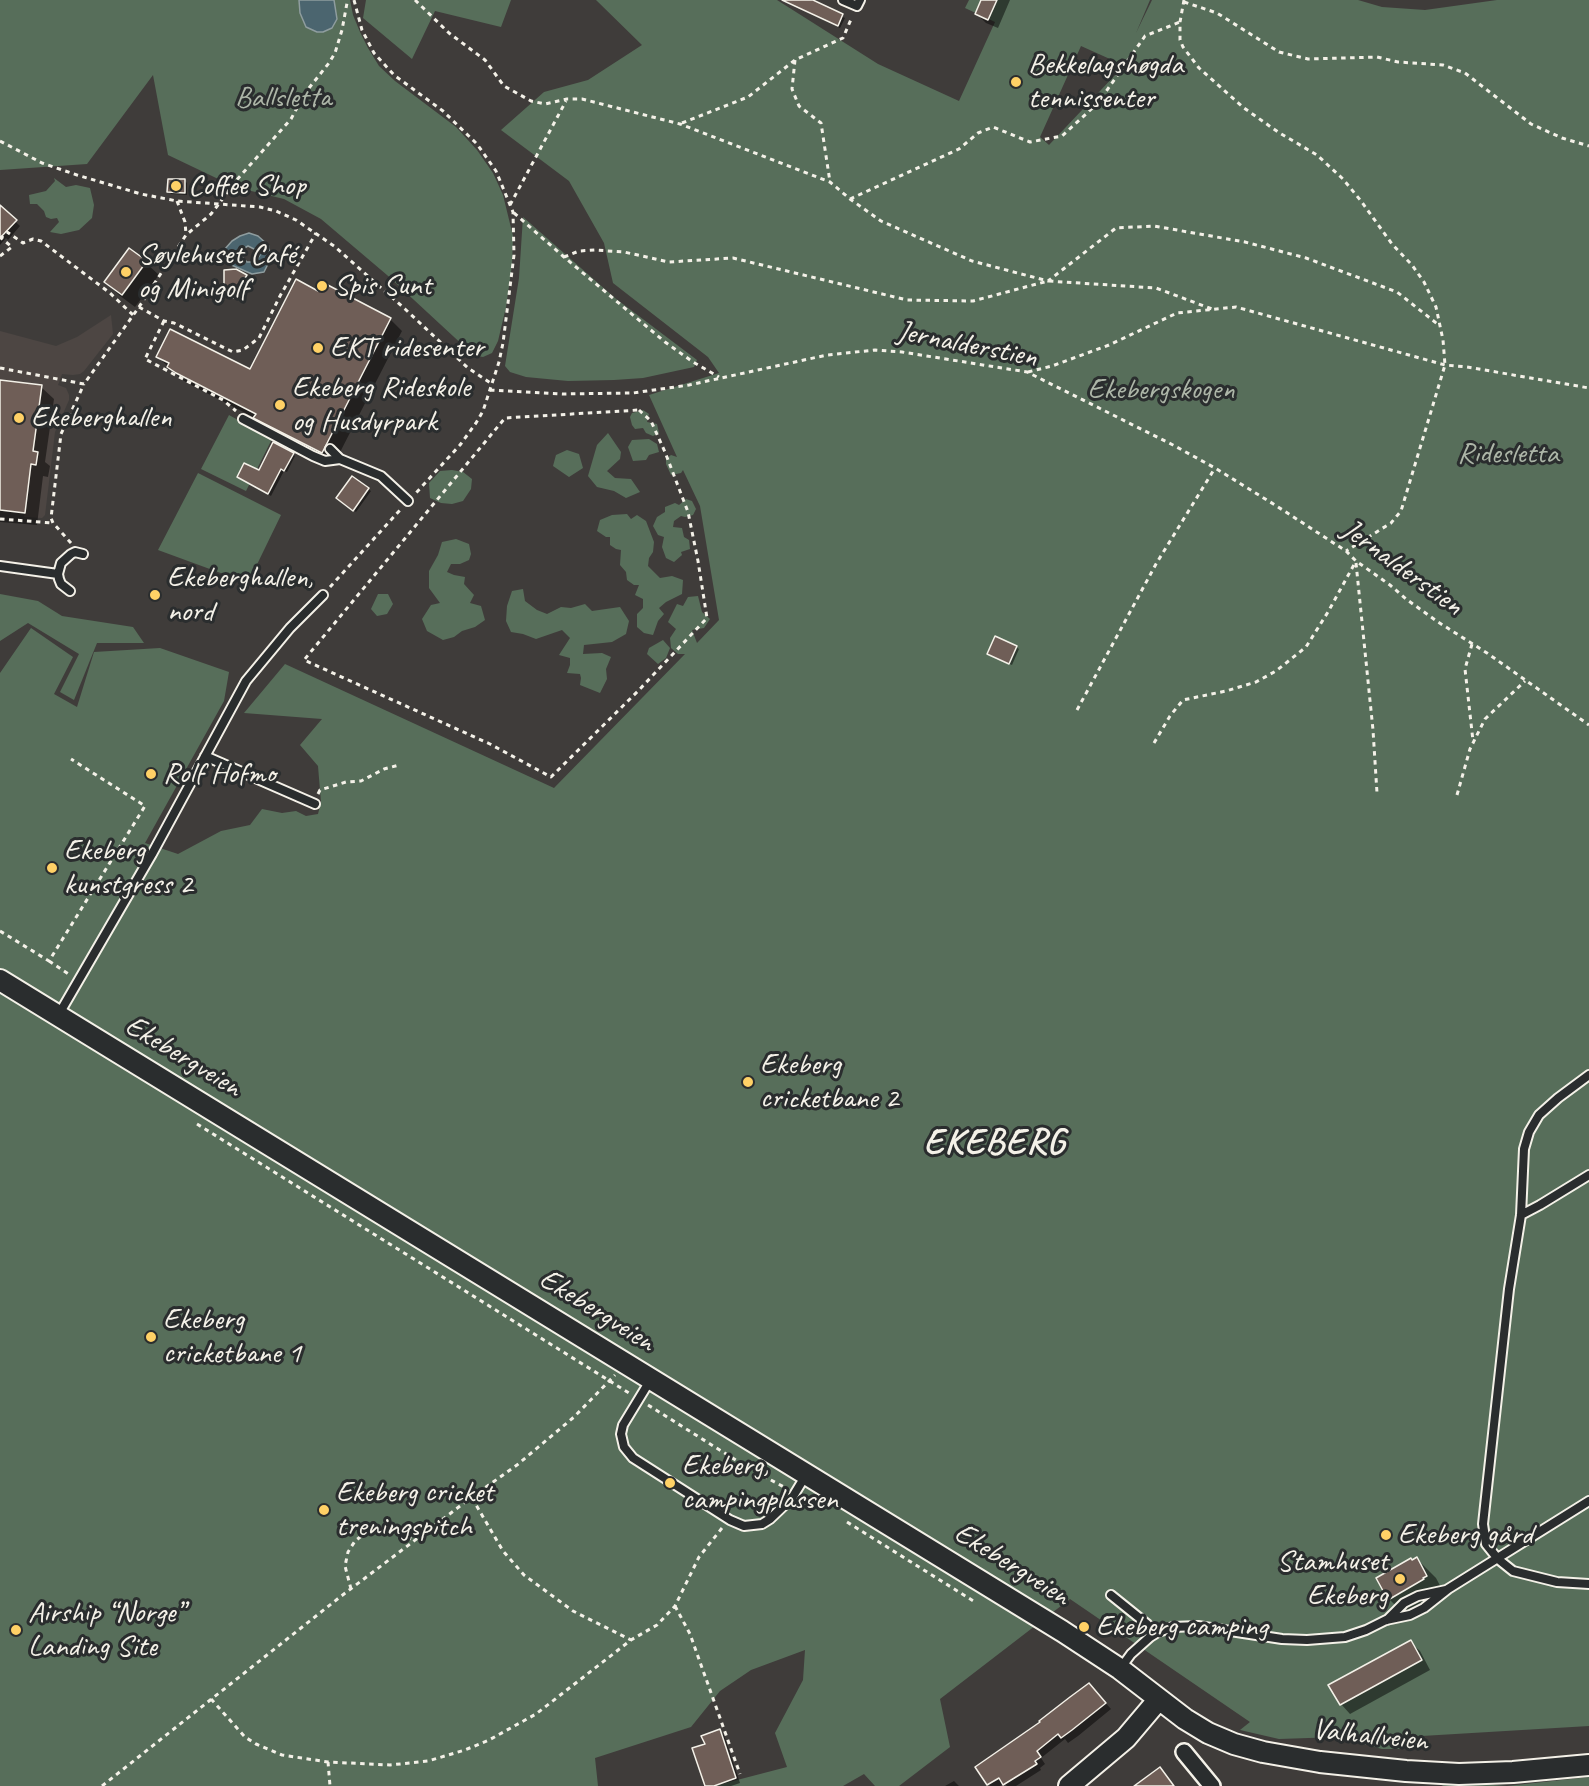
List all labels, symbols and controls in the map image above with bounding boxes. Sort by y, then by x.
place label: Bekkelagshøgda tennissenter [1028,47,1183,118]
marker: Bekkelagshøgda tennissenter [1009,75,1023,89]
park label: Ballsletta [235,80,331,116]
place label: Coffee Shop [188,168,306,204]
marker: Coffee Shop [169,179,183,193]
place label: Søylehuset Café og Minigolf [138,237,296,308]
marker: Søylehuset Café og Minigolf [119,265,133,279]
place label: Spis Sunt [334,268,432,304]
marker: Spis Sunt [315,279,329,293]
street label: Jernalderstien [894,314,1040,376]
place label: EKT ridesenter [330,330,484,366]
marker: EKT ridesenter [311,341,325,355]
place label: Ekeberg Rideskole og Husdyrpark [292,370,470,440]
park label: Ekebergskogen [1088,372,1234,408]
marker: Ekeberg Rideskole og Husdyrpark [273,398,287,412]
place label: Ekeberghallen [31,400,171,436]
marker: Ekeberghallen [12,411,26,425]
park label: Ridesletta [1457,436,1559,472]
street label: Jernalderstien [1334,512,1470,624]
place label: Ekeberghallen, nord [167,560,313,630]
marker: Ekeberghallen, nord [148,588,162,602]
place label: Rolf Hofmo [163,756,276,792]
marker: Rolf Hofmo [144,767,158,781]
place label: Ekeberg kunstgress 2 [64,833,192,904]
marker: Ekeberg kunstgress 2 [45,861,59,875]
street label: Ekebergveien [118,1008,248,1106]
place label: Ekeberg cricketbane 2 [760,1047,898,1118]
marker: Ekeberg cricketbane 2 [741,1075,755,1089]
district label: EKEBERG [925,1122,1065,1166]
street label: Ekebergveien [532,1261,662,1361]
place label: Ekeberg cricketbane 1 [163,1302,301,1372]
marker: Ekeberg cricketbane 1 [144,1330,158,1344]
place label: Ekeberg, campingplassen [682,1448,838,1518]
place label: Ekeberg cricket treningspitch [336,1475,493,1546]
marker: Ekeberg, campingplassen [663,1476,677,1490]
marker: Ekeberg cricket treningspitch [317,1503,331,1517]
street label: Ekebergveien [947,1515,1077,1615]
place label: Ekeberg gård [1398,1517,1533,1553]
marker: Ekeberg gård [1379,1528,1393,1542]
place label: Stamhuset Ekeberg [1277,1544,1388,1614]
marker: Stamhuset Ekeberg [1393,1572,1407,1586]
place label: Airship “Norge” Landing Site [28,1595,183,1666]
place label: Ekeberg camping [1096,1609,1268,1645]
marker: Ekeberg camping [1077,1620,1091,1634]
marker: Airship “Norge” Landing Site [9,1623,23,1637]
street label: Valhallveien [1311,1712,1429,1760]

